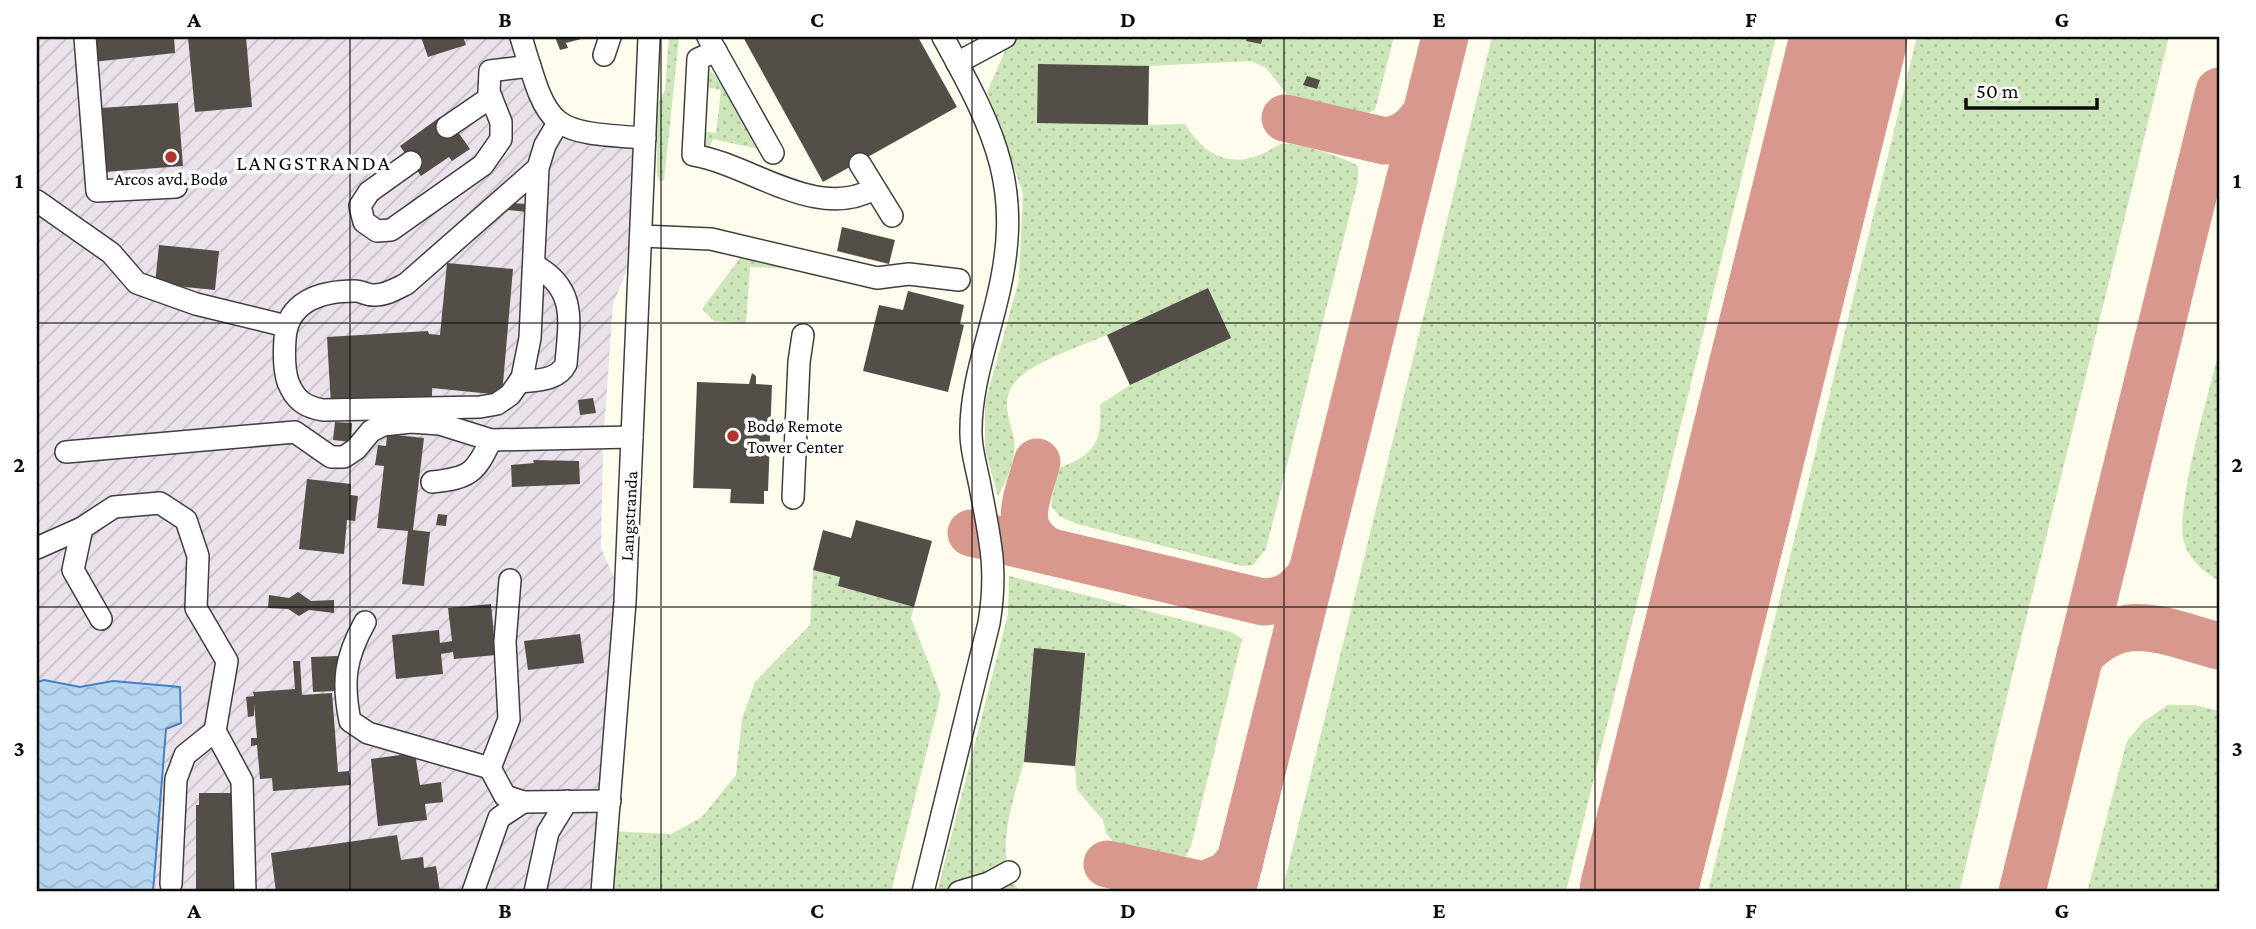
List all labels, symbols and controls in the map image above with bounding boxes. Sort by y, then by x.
text: A [186,6,201,32]
text: B [498,6,512,32]
text: C [810,6,824,32]
text: D [1120,6,1136,32]
text: E [1432,6,1446,32]
text: F [1745,6,1757,32]
text: G [2055,6,2070,32]
scale bar [1966,66,2097,110]
text: 50 m [1976,79,2019,103]
marker: Arcos avd. Bodø [163,149,179,165]
district label: LANGSTRANDA [236,151,392,175]
text: 1 [15,167,24,193]
text: 1 [2233,167,2242,193]
place label: Arcos avd. Bodø [114,169,228,189]
place label: Bodø Remote Tower Center [747,416,845,457]
marker: Bodø Remote Tower Center [725,428,741,444]
text: 2 [13,451,25,477]
text: 2 [2231,451,2243,477]
street label: Langstranda [617,470,641,562]
text: 3 [13,735,25,761]
text: 3 [2231,735,2243,761]
text: A [186,897,201,923]
text: B [498,897,512,923]
text: C [810,897,824,923]
text: D [1120,897,1136,923]
text: E [1432,897,1446,923]
text: F [1745,897,1757,923]
text: G [2055,897,2070,923]

